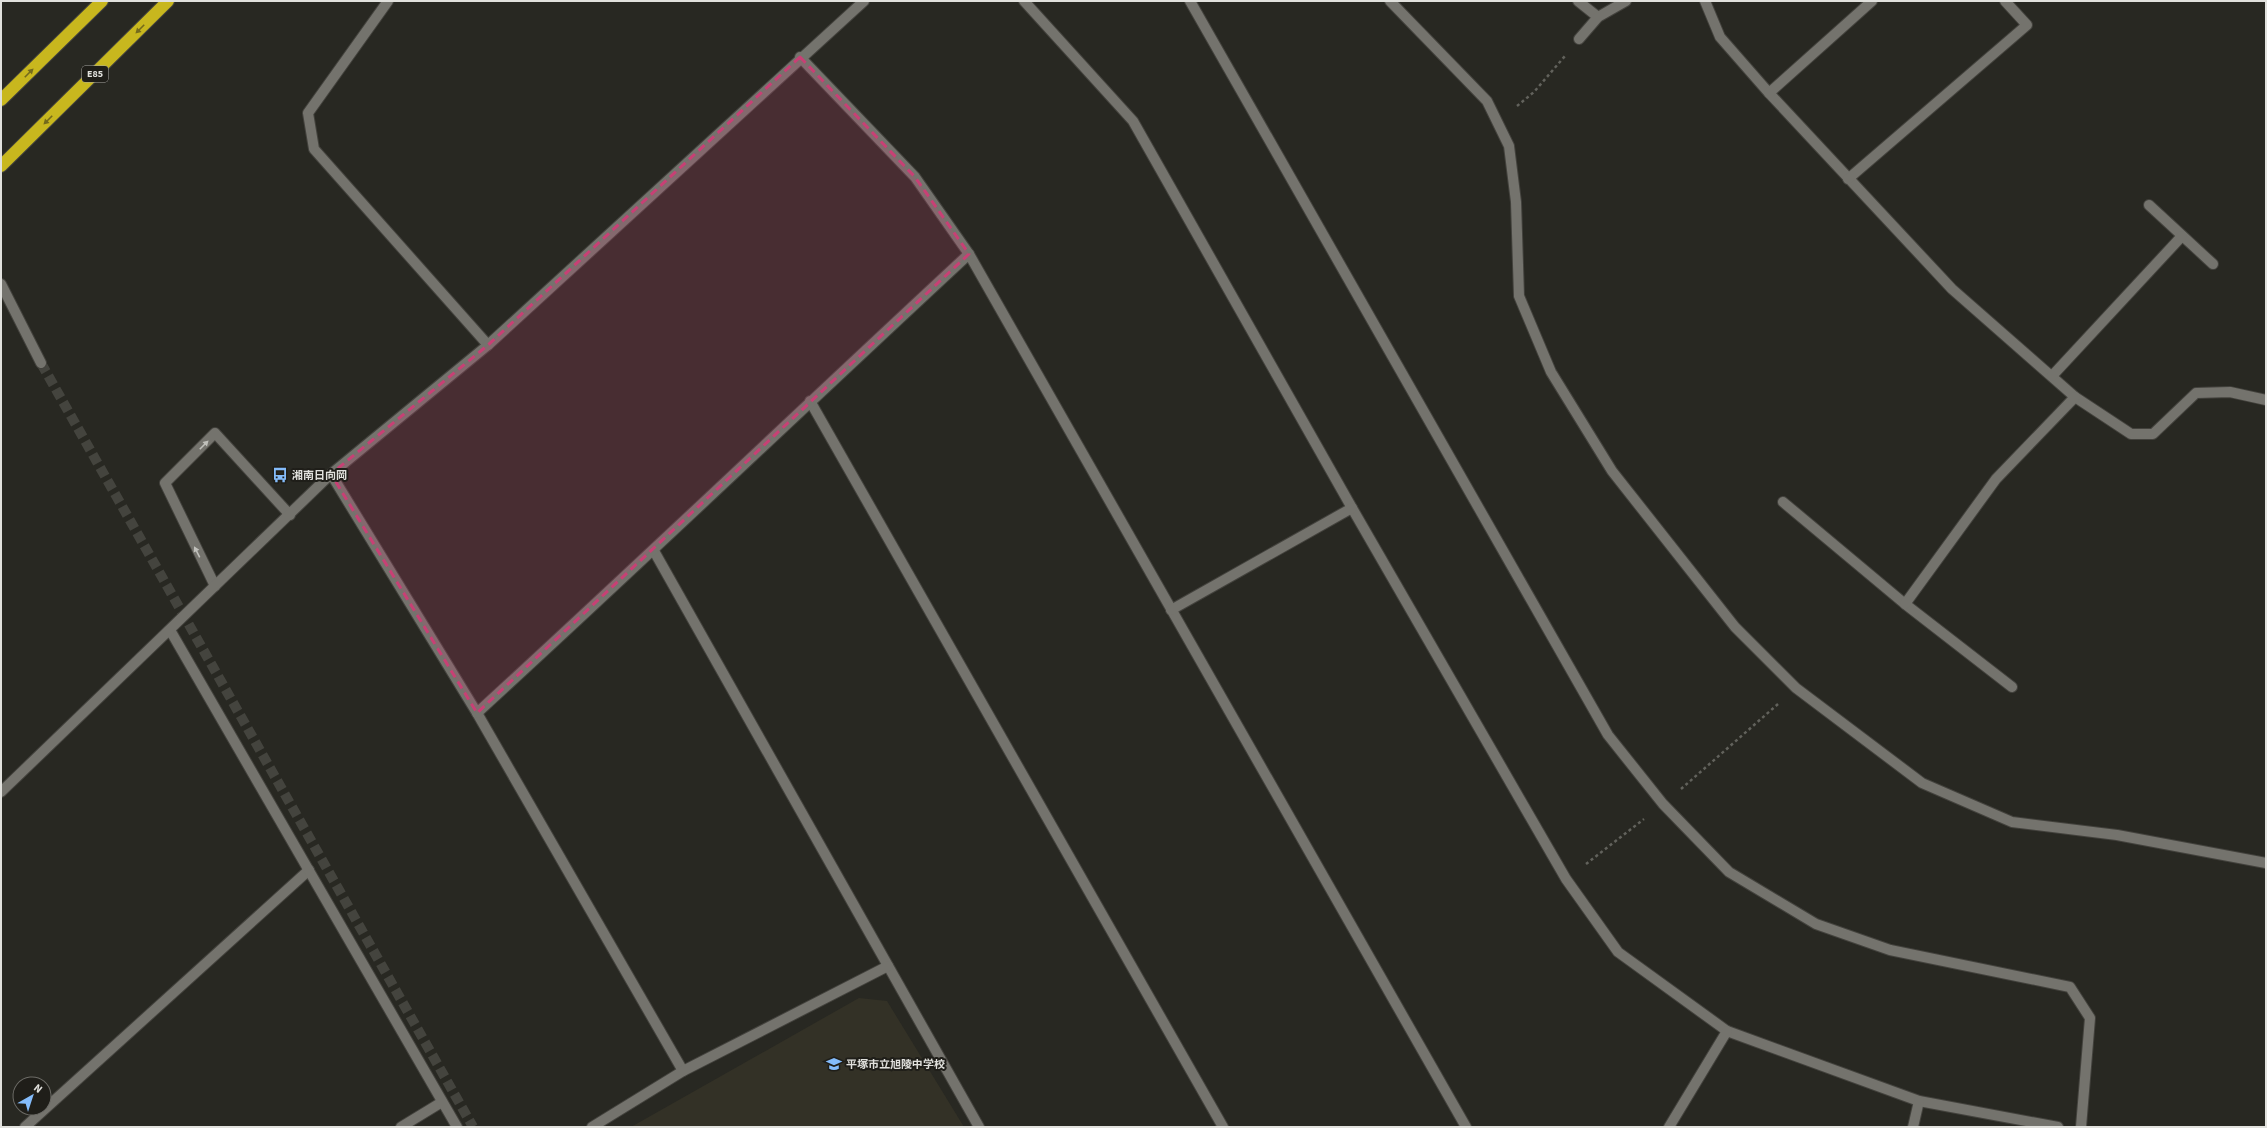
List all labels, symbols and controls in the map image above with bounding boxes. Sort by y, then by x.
one-way arrow [135,24,145,33]
road number: E85 [82,66,108,82]
one-way arrow [24,68,34,78]
one-way arrow [43,115,53,125]
one-way arrow [199,440,209,450]
bus stop icon: 湘南日向岡 [271,466,289,484]
place label: 湘南日向岡 [292,468,347,483]
one-way arrow [194,546,201,557]
school or university icon: 平塚市立旭陵中学校 [825,1055,843,1073]
place label: 平塚市立旭陵中学校 [846,1057,945,1072]
north arrow [12,1076,52,1116]
text: N [30,1080,46,1097]

